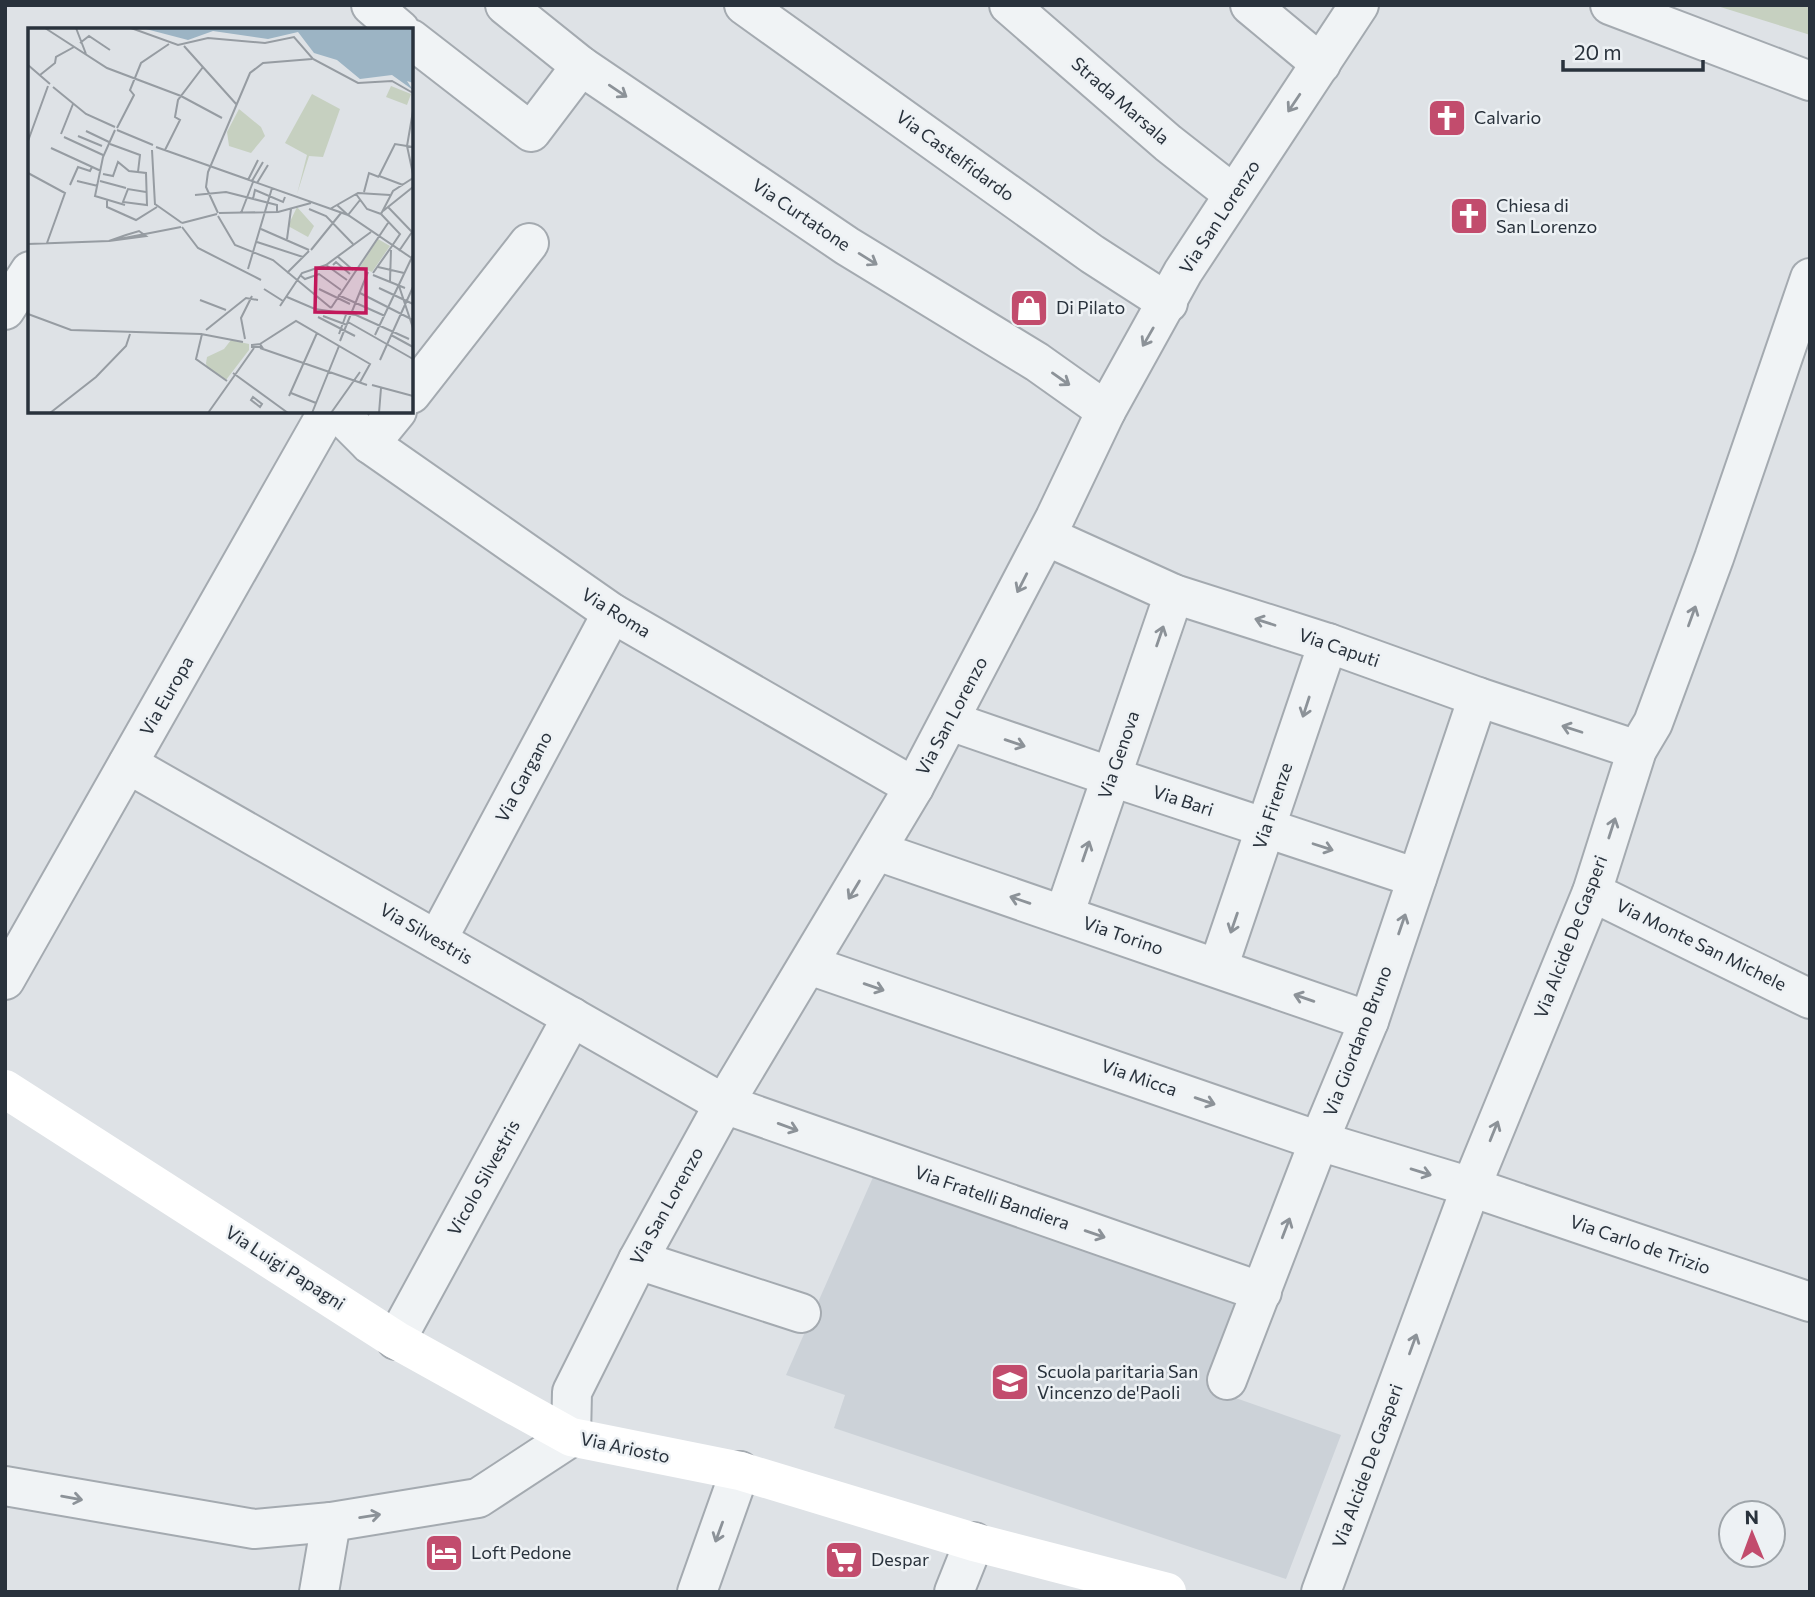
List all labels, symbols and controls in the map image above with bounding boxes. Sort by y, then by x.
inset map [28,28,413,413]
scale bar [1563,28,1703,72]
text: 20 m [1574,39,1622,64]
street label: Strada Marsala [1067,52,1174,149]
one-way arrow [608,84,627,98]
one-way arrow [1287,93,1302,112]
church icon: Calvario [1426,97,1468,139]
street label: Via Castelfidardo [892,105,1019,205]
place label: Calvario [1474,106,1541,128]
street label: Via San Lorenzo [1174,156,1264,277]
street label: Via Curtatone [748,173,855,255]
place label: Chiesa di San Lorenzo [1496,194,1597,237]
church icon: Chiesa di San Lorenzo [1448,195,1490,237]
one-way arrow [857,252,877,266]
shop icon: Di Pilato [1008,287,1050,329]
place label: Di Pilato [1056,296,1125,318]
one-way arrow [1141,327,1155,347]
one-way arrow [1051,372,1070,386]
one-way arrow [1014,572,1028,593]
street label: Via Roma [578,582,655,642]
one-way arrow [1687,606,1700,628]
one-way arrow [1254,615,1276,628]
street label: Via Caputi [1296,623,1383,671]
one-way arrow [1155,625,1167,647]
street label: Via Europa [135,652,198,739]
street label: Via San Lorenzo [911,653,992,779]
one-way arrow [1299,696,1311,718]
street label: Via Genova [1093,708,1143,802]
one-way arrow [1562,721,1584,734]
street label: Via Gargano [490,727,556,826]
one-way arrow [1003,738,1025,750]
street label: Via Firenze [1248,760,1296,852]
street label: Via Bari [1150,780,1217,820]
one-way arrow [1606,817,1619,839]
one-way arrow [1080,840,1093,862]
one-way arrow [1312,842,1334,854]
street label: Via Alcide De Gasperi [1529,852,1611,1021]
one-way arrow [846,880,860,900]
one-way arrow [1009,893,1031,905]
street label: Via Monte San Michele [1613,893,1790,995]
street label: Via Silvestris [376,898,477,969]
street label: Via Torino [1080,911,1166,959]
one-way arrow [1227,912,1240,934]
one-way arrow [1397,913,1409,935]
street label: Via Giordano Bruno [1318,962,1396,1119]
one-way arrow [862,982,884,994]
one-way arrow [1294,991,1316,1003]
street label: Via Micca [1098,1054,1180,1100]
one-way arrow [1193,1096,1215,1108]
street label: Vicolo Silvestris [442,1116,524,1239]
one-way arrow [1488,1121,1501,1143]
one-way arrow [776,1122,798,1134]
street label: Via San Lorenzo [625,1143,708,1268]
street label: Via Fratelli Bandiera [912,1160,1073,1234]
one-way arrow [1409,1167,1431,1179]
street label: Via Carlo de Trizio [1567,1210,1713,1278]
one-way arrow [1281,1217,1294,1239]
street label: Via Luigi Papagni [222,1220,349,1314]
one-way arrow [1084,1229,1106,1241]
one-way arrow [1408,1333,1420,1355]
place label: Scuola paritaria San Vincenzo de'Paoli [1037,1360,1198,1403]
school or university icon: Scuola paritaria San Vincenzo de'Paoli [989,1361,1031,1403]
street label: Via Alcide De Gasperi [1327,1381,1407,1551]
street label: Via Ariosto [579,1427,672,1467]
one-way arrow [61,1492,83,1505]
north arrow [1717,1499,1787,1569]
text: N [1744,1505,1759,1528]
one-way arrow [358,1509,381,1522]
one-way arrow [711,1520,724,1542]
hotel icon: Loft Pedone [423,1532,465,1574]
supermarket icon: Despar [823,1539,865,1581]
place label: Loft Pedone [471,1541,571,1563]
place label: Despar [871,1548,929,1570]

